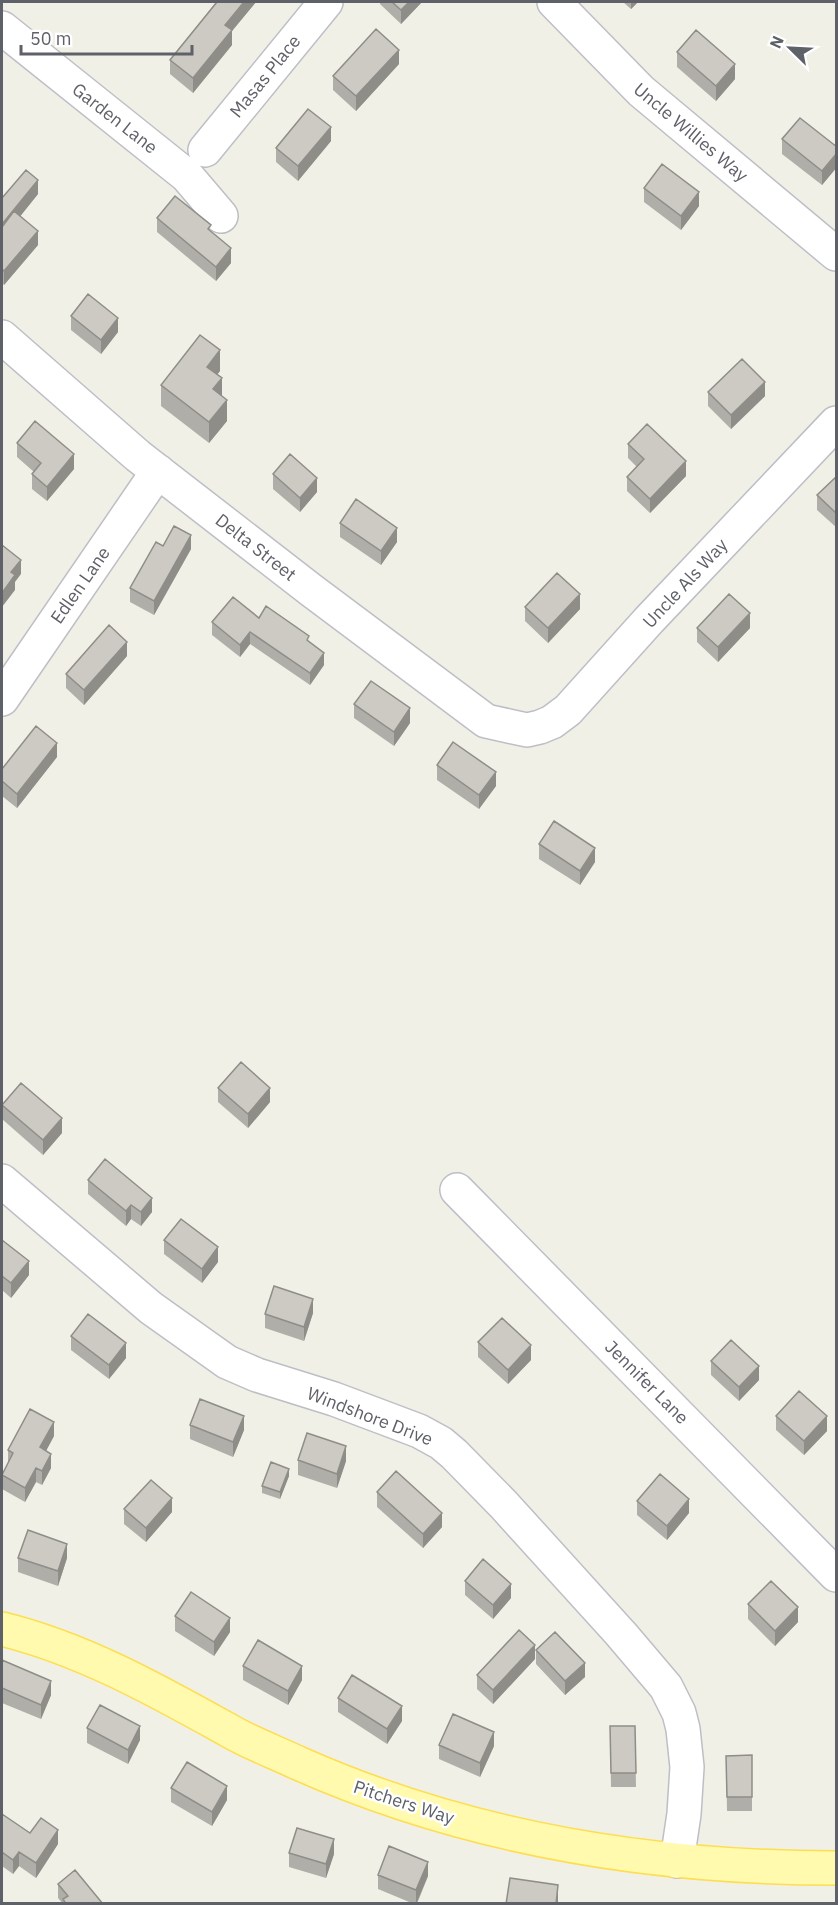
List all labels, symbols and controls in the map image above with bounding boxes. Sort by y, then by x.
scale bar [21,18,192,56]
north arrow [760,18,820,78]
text: 50 m [30,27,72,50]
street label: Masas Place [225,30,305,122]
text: N [765,33,788,51]
street label: Garden Lane [68,77,162,159]
street label: Uncle Willies Way [629,77,753,187]
street label: Delta Street [211,508,301,586]
street label: Uncle Als Way [638,533,732,633]
street label: Edlen Lane [45,542,115,628]
street label: Jennifer Lane [600,1335,694,1429]
street label: Windshore Drive [304,1381,436,1451]
street label: Pitchers Way [351,1775,457,1829]

